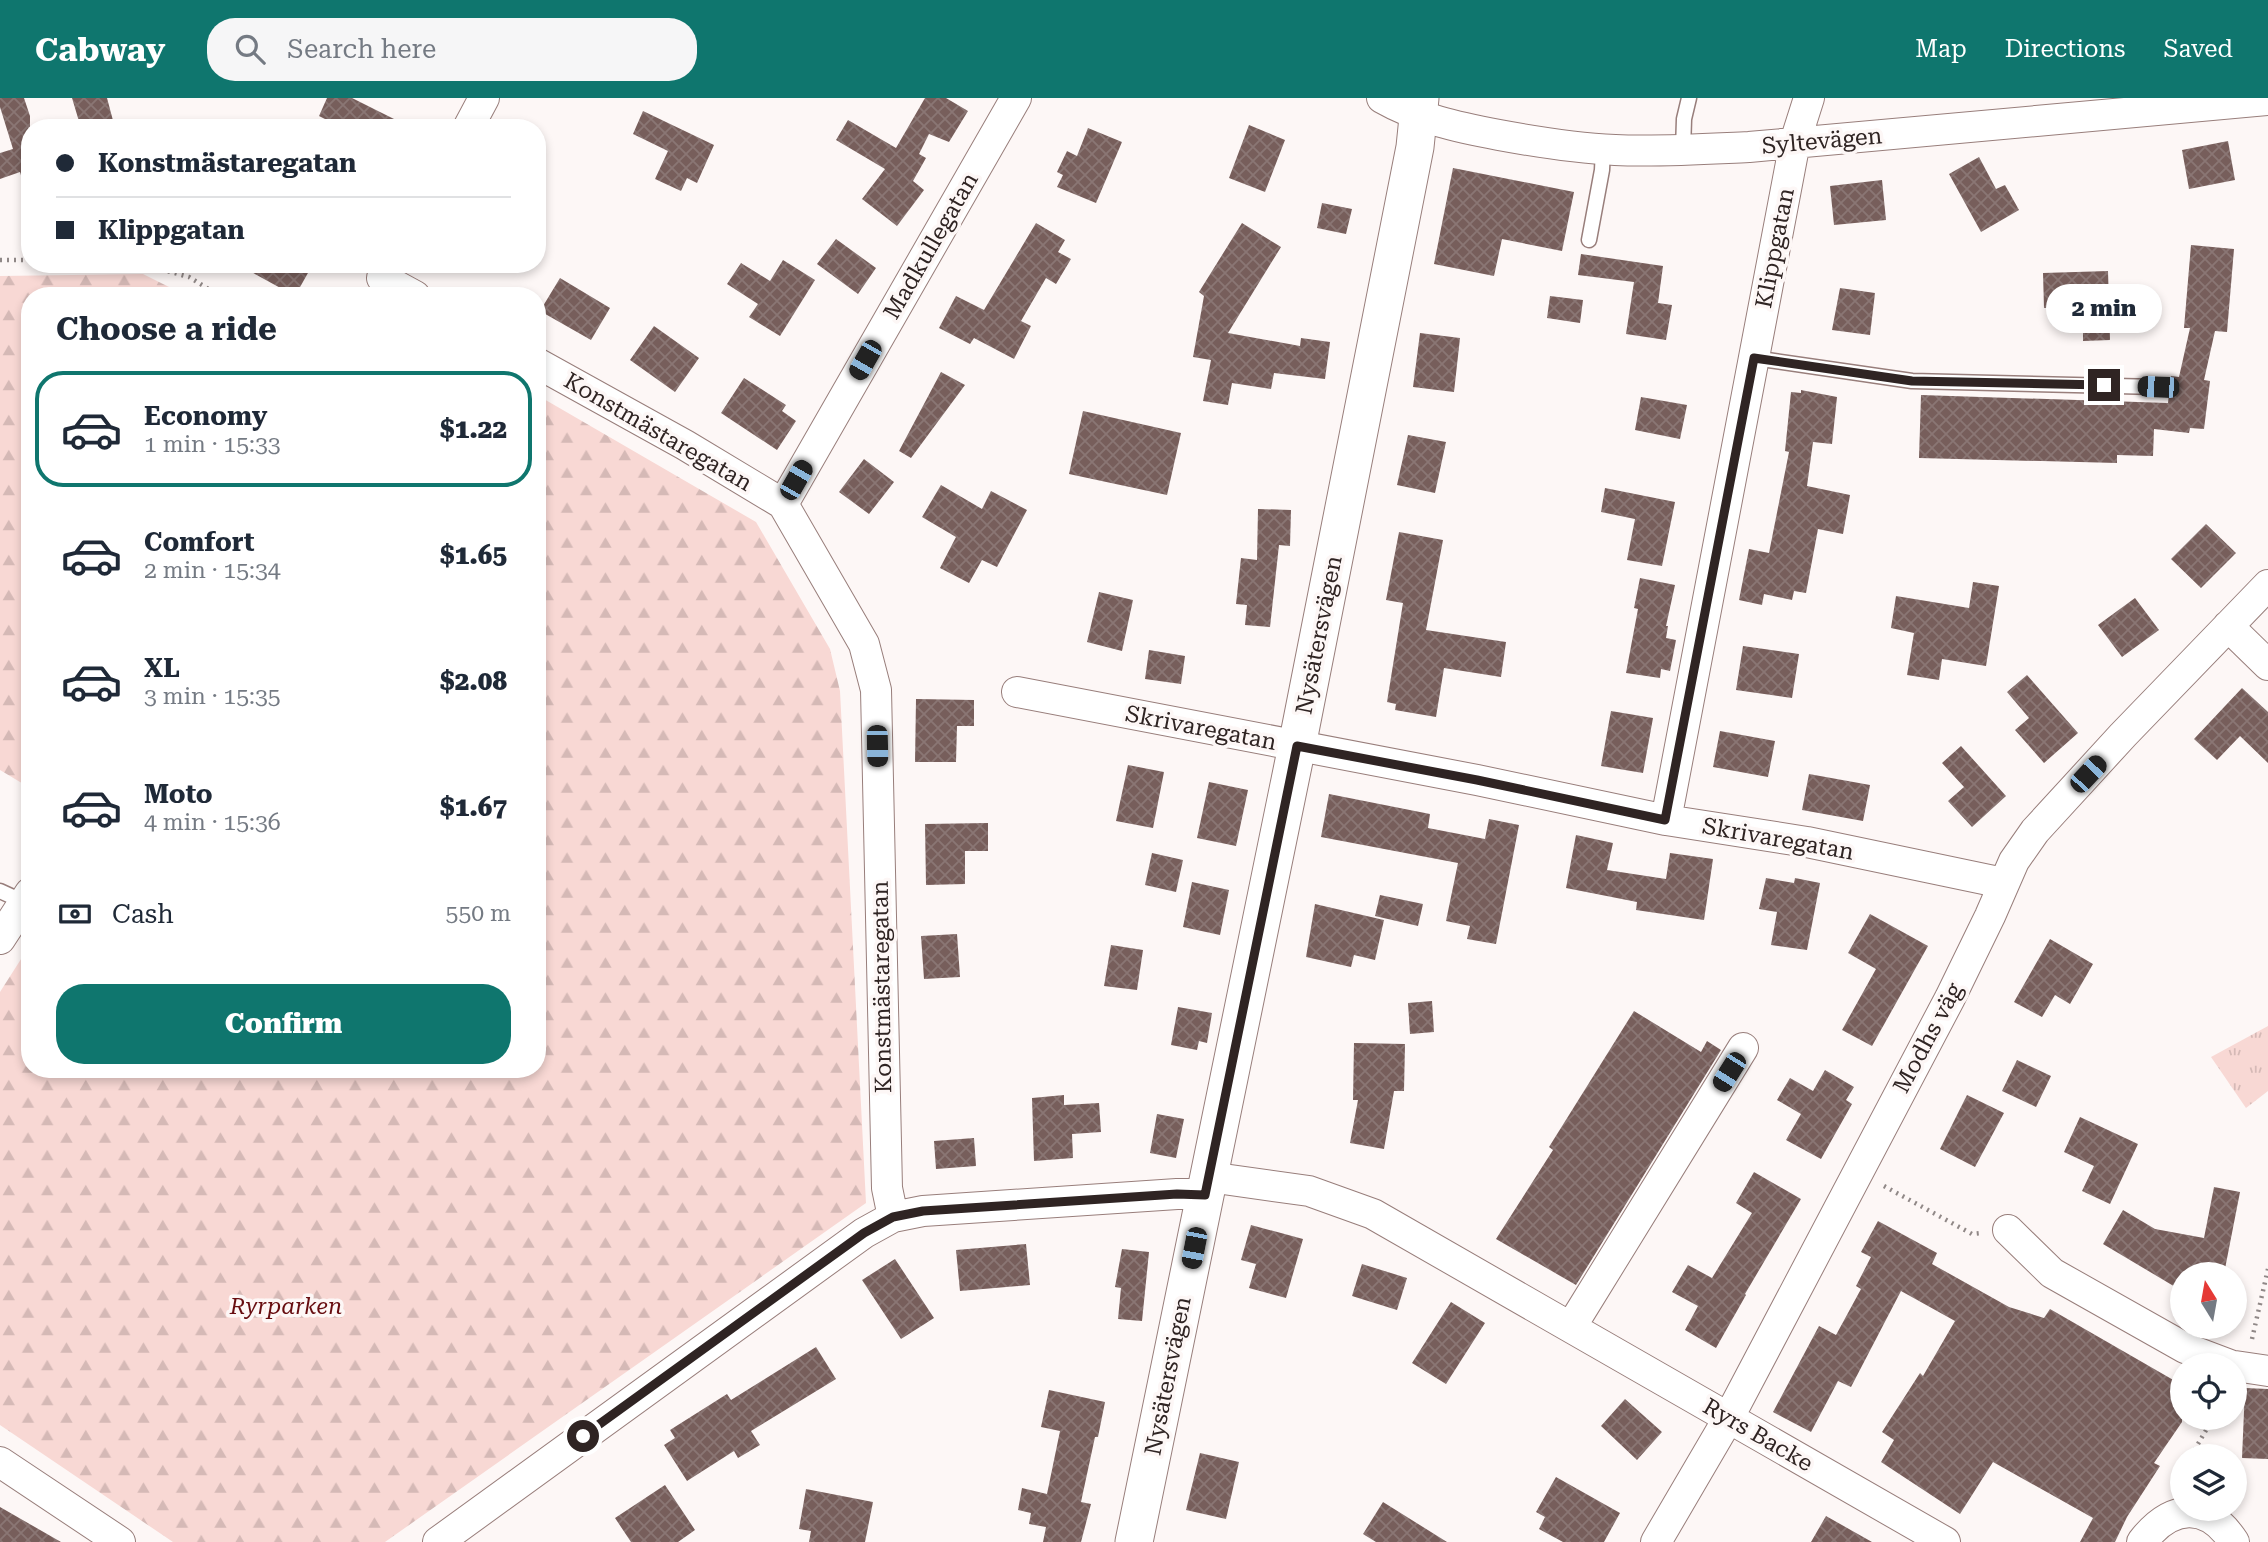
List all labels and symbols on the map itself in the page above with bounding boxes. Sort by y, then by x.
street label: Syltevägen [1761,122,1884,160]
street label: Madkullegatan [878,168,984,324]
street label: Klippgatan [1750,185,1800,310]
callout: 2 min [2046,284,2162,332]
car [846,337,885,383]
street label: Konstmästaregatan [559,367,757,497]
route end [2088,369,2120,401]
car [2137,376,2180,398]
car [777,457,816,503]
street label: Nysätersvägen [1290,553,1348,717]
street label: Skrivaregatan [1123,700,1279,756]
car [867,725,888,767]
car [2066,751,2111,797]
street label: Skrivaregatan [1700,812,1856,866]
street label: Konstmästaregatan [867,880,897,1093]
street label: Modhs väg [1888,978,1968,1098]
car [1709,1049,1750,1095]
car [1180,1225,1209,1271]
north arrow [2170,1262,2247,1339]
park label: Ryrparken [229,1293,342,1320]
street label: Nysätersvägen [1139,1294,1197,1458]
street label: Ryrs Backe [1698,1393,1818,1477]
route start [567,1420,599,1452]

